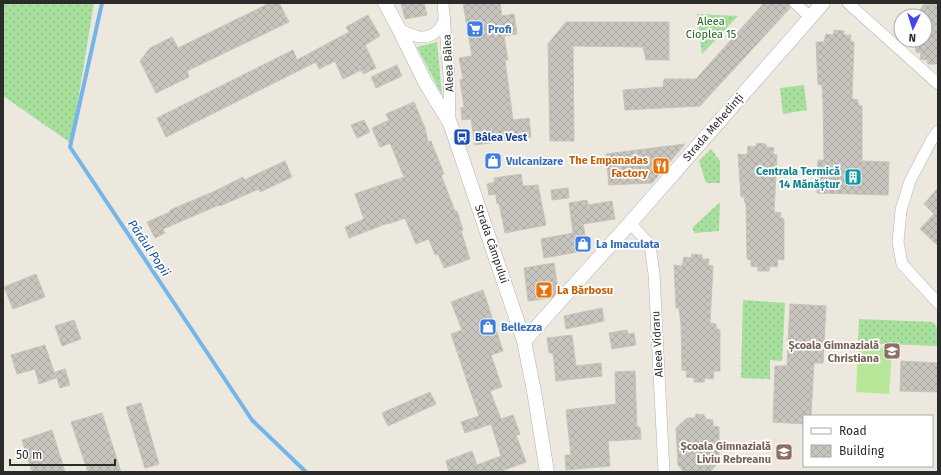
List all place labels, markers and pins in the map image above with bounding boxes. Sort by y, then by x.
supermarket icon: Profi [465,19,485,39]
place label: Profi [488,23,511,36]
bus stop icon: Bâlea Vest [452,127,472,147]
place label: Bâlea Vest [475,131,528,144]
shop icon: Vulcanizare [483,151,503,171]
place label: The Empanadas Factory [569,154,649,180]
place label: Vulcanizare [505,155,563,168]
restaurant icon: The Empanadas Factory [651,156,671,176]
place label: Centrala Termică 14 Mănăștur [756,165,841,191]
building icon: Centrala Termică 14 Mănăștur [843,167,863,187]
shop icon: La Imaculata [573,234,593,254]
place label: La Imaculata [596,238,660,251]
bar icon: La Bărbosu [534,280,554,300]
place label: La Bărbosu [557,284,613,297]
shop icon: Bellezza [478,317,498,337]
place label: Bellezza [501,321,542,334]
place label: Școala Gimnazială Christiana [788,339,879,365]
school or university icon: Școala Gimnazială Christiana [882,341,902,361]
place label: Școala Gimnazială Liviu Rebreanu [680,440,771,466]
school or university icon: Școala Gimnazială Liviu Rebreanu [774,442,794,462]

